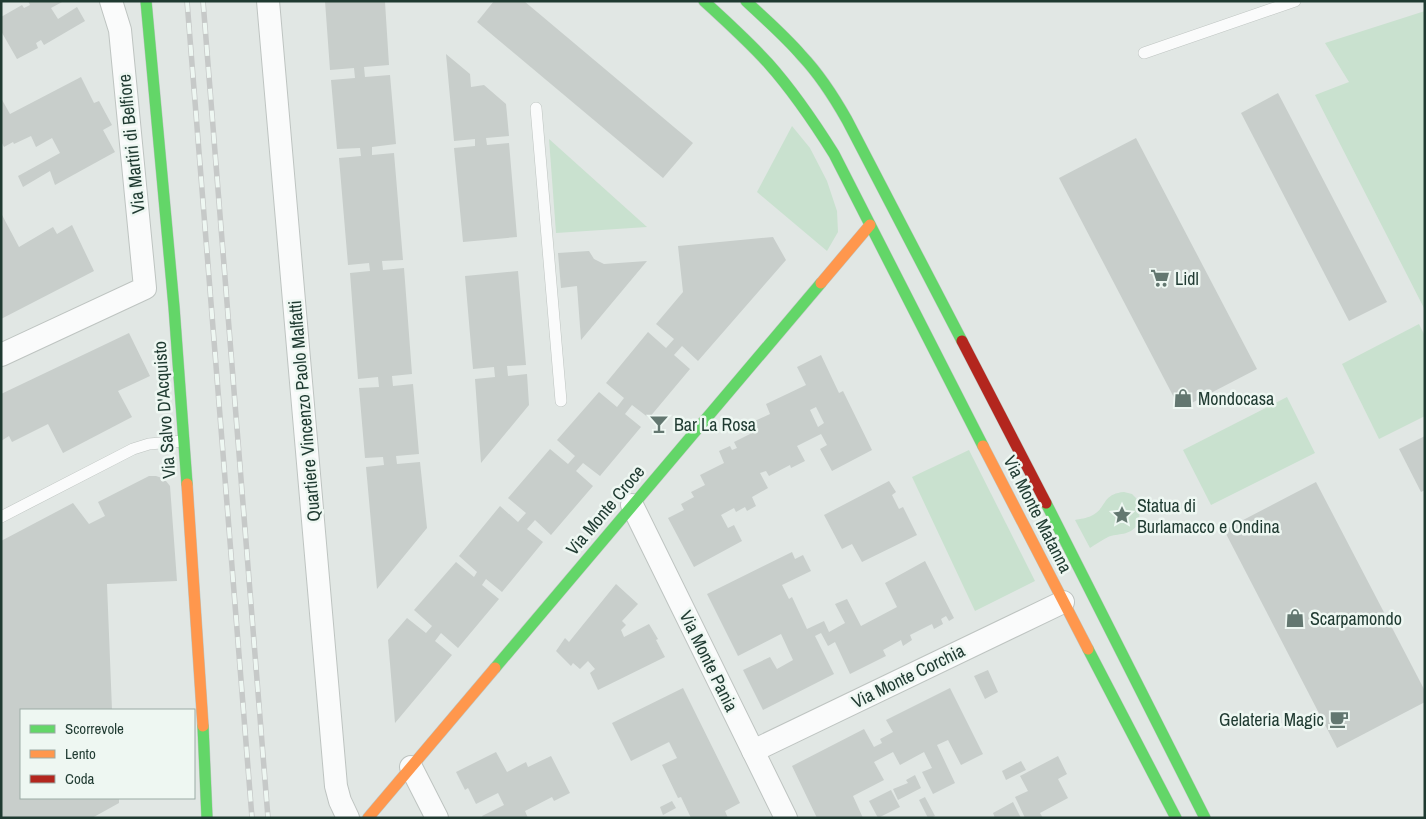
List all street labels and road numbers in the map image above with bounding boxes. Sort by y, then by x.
street label: Via Martiri di Belfiore [111,73,151,215]
street label: Quartiere Vincenzo Paolo Malfatti [282,299,326,523]
street label: Via Salvo D'Acquisto [147,340,181,480]
street label: Via Monte Matanna [998,451,1078,577]
street label: Via Monte Croce [560,460,650,560]
street label: Via Monte Pania [674,606,744,716]
street label: Via Monte Corchia [847,638,969,714]

